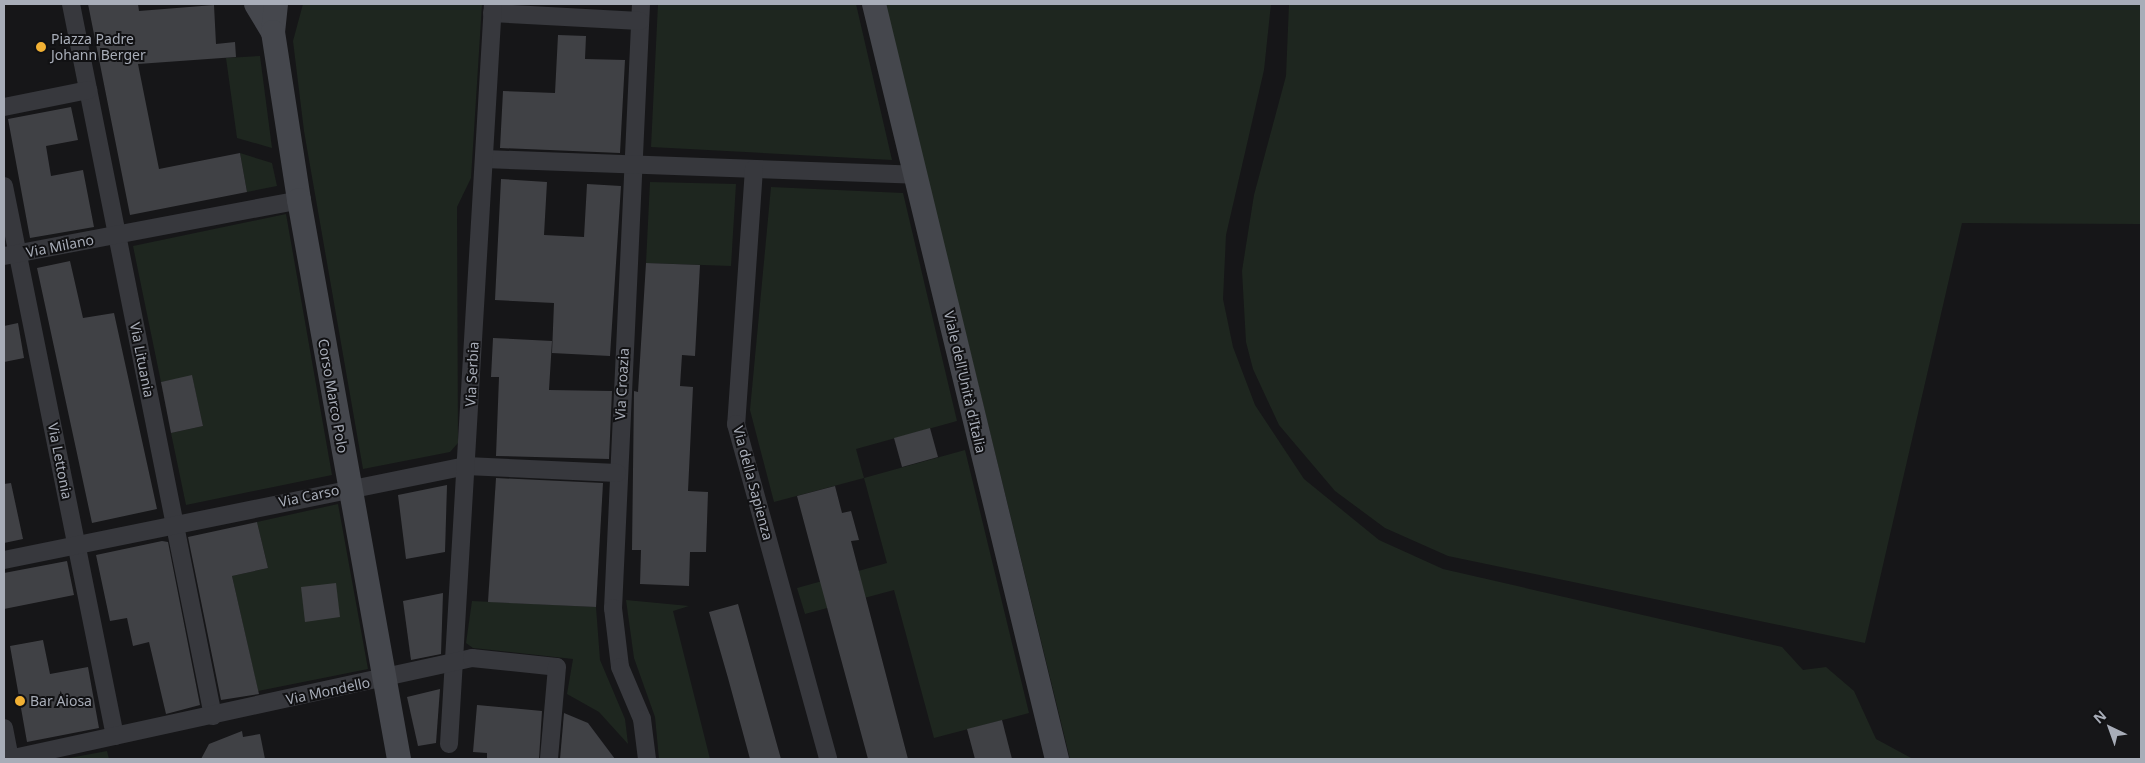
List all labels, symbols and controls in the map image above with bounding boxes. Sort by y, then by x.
place label: Piazza Padre Johann Berger [51,31,146,64]
marker: Piazza Padre Johann Berger [35,41,47,53]
street label: Via Milano [25,231,95,261]
street label: Viale dell'Unità d'Italia [940,309,990,455]
street label: Via Lituania [126,321,158,399]
street label: Corso Marco Polo [315,338,351,454]
street label: Via Serbia [462,341,482,407]
street label: Via Croazia [612,347,632,421]
street label: Via Lettonia [44,421,76,501]
street label: Via della Sapienza [730,424,776,542]
street label: Via Carso [277,481,341,511]
street label: Via Mondello [284,674,372,708]
place label: Bar Aiosa [30,693,92,709]
marker: Bar Aiosa [14,695,26,707]
north arrow [2085,703,2135,753]
text: N [2089,706,2110,727]

